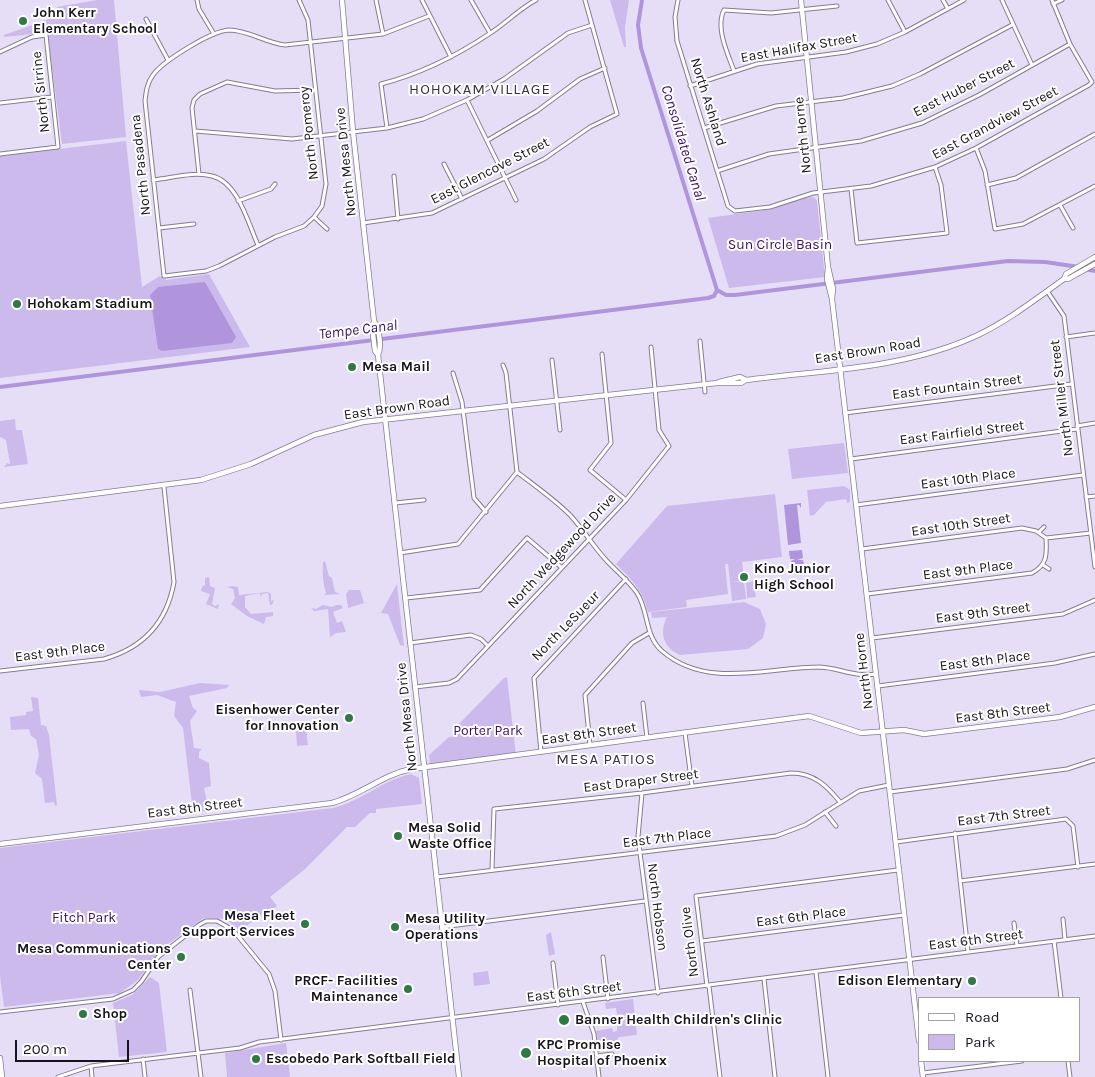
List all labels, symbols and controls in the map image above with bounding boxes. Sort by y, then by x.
place label: John Kerr Elementary School [33,5,157,38]
marker: John Kerr Elementary School [17,15,29,27]
street label: East Halifax Street [739,29,859,67]
street label: North Sirrine [28,50,54,134]
street label: East Huber Street [910,55,1018,121]
street label: North Ashland [687,56,729,148]
district label: HOHOKAM VILLAGE [407,81,553,99]
water label: Consolidated Canal [657,83,709,203]
street label: East Grandview Street [929,83,1061,163]
street label: North Pomeroy [296,85,322,181]
street label: North Horne [791,96,815,174]
street label: North Mesa Drive [332,107,360,217]
street label: North Pasadena [127,114,155,216]
street label: East Glencove Street [428,134,552,208]
park label: Sun Circle Basin [728,237,832,253]
place label: Hohokam Stadium [27,296,153,312]
marker: Hohokam Stadium [11,298,23,310]
water label: Tempe Canal [318,316,398,344]
street label: East Brown Road [814,334,922,368]
street label: North Miller Street [1047,339,1077,457]
place label: Mesa Mail [362,359,430,375]
marker: Mesa Mail [346,361,358,373]
street label: East Fountain Street [891,371,1023,403]
street label: East Brown Road [343,392,451,424]
street label: East Fairfield Street [899,417,1025,449]
street label: East 10th Place [920,465,1016,493]
street label: North Wedgewood Drive [504,490,620,612]
street label: East 10th Street [910,510,1012,540]
street label: East 9th Place [922,556,1014,584]
place label: Kino Junior High School [754,561,834,594]
marker: Kino Junior High School [738,571,750,583]
street label: North LeSueur [528,588,604,664]
street label: East 9th Street [935,599,1031,627]
street label: North Horne [851,632,877,710]
street label: East 9th Place [14,638,106,666]
street label: East 8th Place [939,647,1031,675]
street label: North Mesa Drive [393,662,421,772]
street label: East 8th Street [955,699,1051,727]
place label: Eisenhower Center for Innovation [216,702,339,734]
marker: Eisenhower Center for Innovation [343,712,355,724]
street label: East 8th Street [541,719,637,749]
park label: Porter Park [453,723,523,739]
district label: MESA PATIOS [555,751,657,769]
street label: East Draper Street [583,766,699,796]
street label: East 8th Street [147,794,243,822]
street label: East 7th Street [957,802,1051,830]
place label: Mesa Solid Waste Office [408,820,492,852]
street label: East 7th Place [622,824,712,852]
marker: Mesa Solid Waste Office [392,830,404,842]
street label: North Hobson [643,862,671,952]
street label: East 6th Place [755,903,847,931]
street label: North Olive [677,906,703,978]
place label: Mesa Fleet Support Services [182,908,295,940]
park label: Fitch Park [52,910,116,926]
place label: Mesa Utility Operations [405,911,485,944]
marker: Mesa Fleet Support Services [299,918,311,930]
marker: Mesa Utility Operations [389,921,401,933]
street label: East 6th Street [928,926,1024,954]
place label: Mesa Communications Center [17,941,171,974]
marker: Mesa Communications Center [175,951,187,963]
place label: PRCF- Facilities Maintenance [294,973,398,1006]
place label: Edison Elementary [837,973,962,989]
marker: Edison Elementary [966,975,978,987]
street label: East 6th Street [526,978,622,1006]
marker: PRCF- Facilities Maintenance [402,983,414,995]
legend [918,997,1080,1062]
place label: Shop [93,1006,127,1022]
marker: Shop [77,1008,89,1020]
text: Road [965,1008,1000,1026]
place label: Banner Health Children's Clinic [575,1012,782,1028]
marker: Banner Health Children's Clinic [557,1013,571,1027]
scale bar [18,1030,131,1062]
text: Park [965,1033,995,1051]
place label: KPC Promise Hospital of Phoenix [537,1037,667,1070]
text: 200 m [23,1040,67,1058]
marker: KPC Promise Hospital of Phoenix [519,1046,533,1060]
place label: Escobedo Park Softball Field [266,1051,456,1067]
marker: Escobedo Park Softball Field [250,1053,262,1065]

